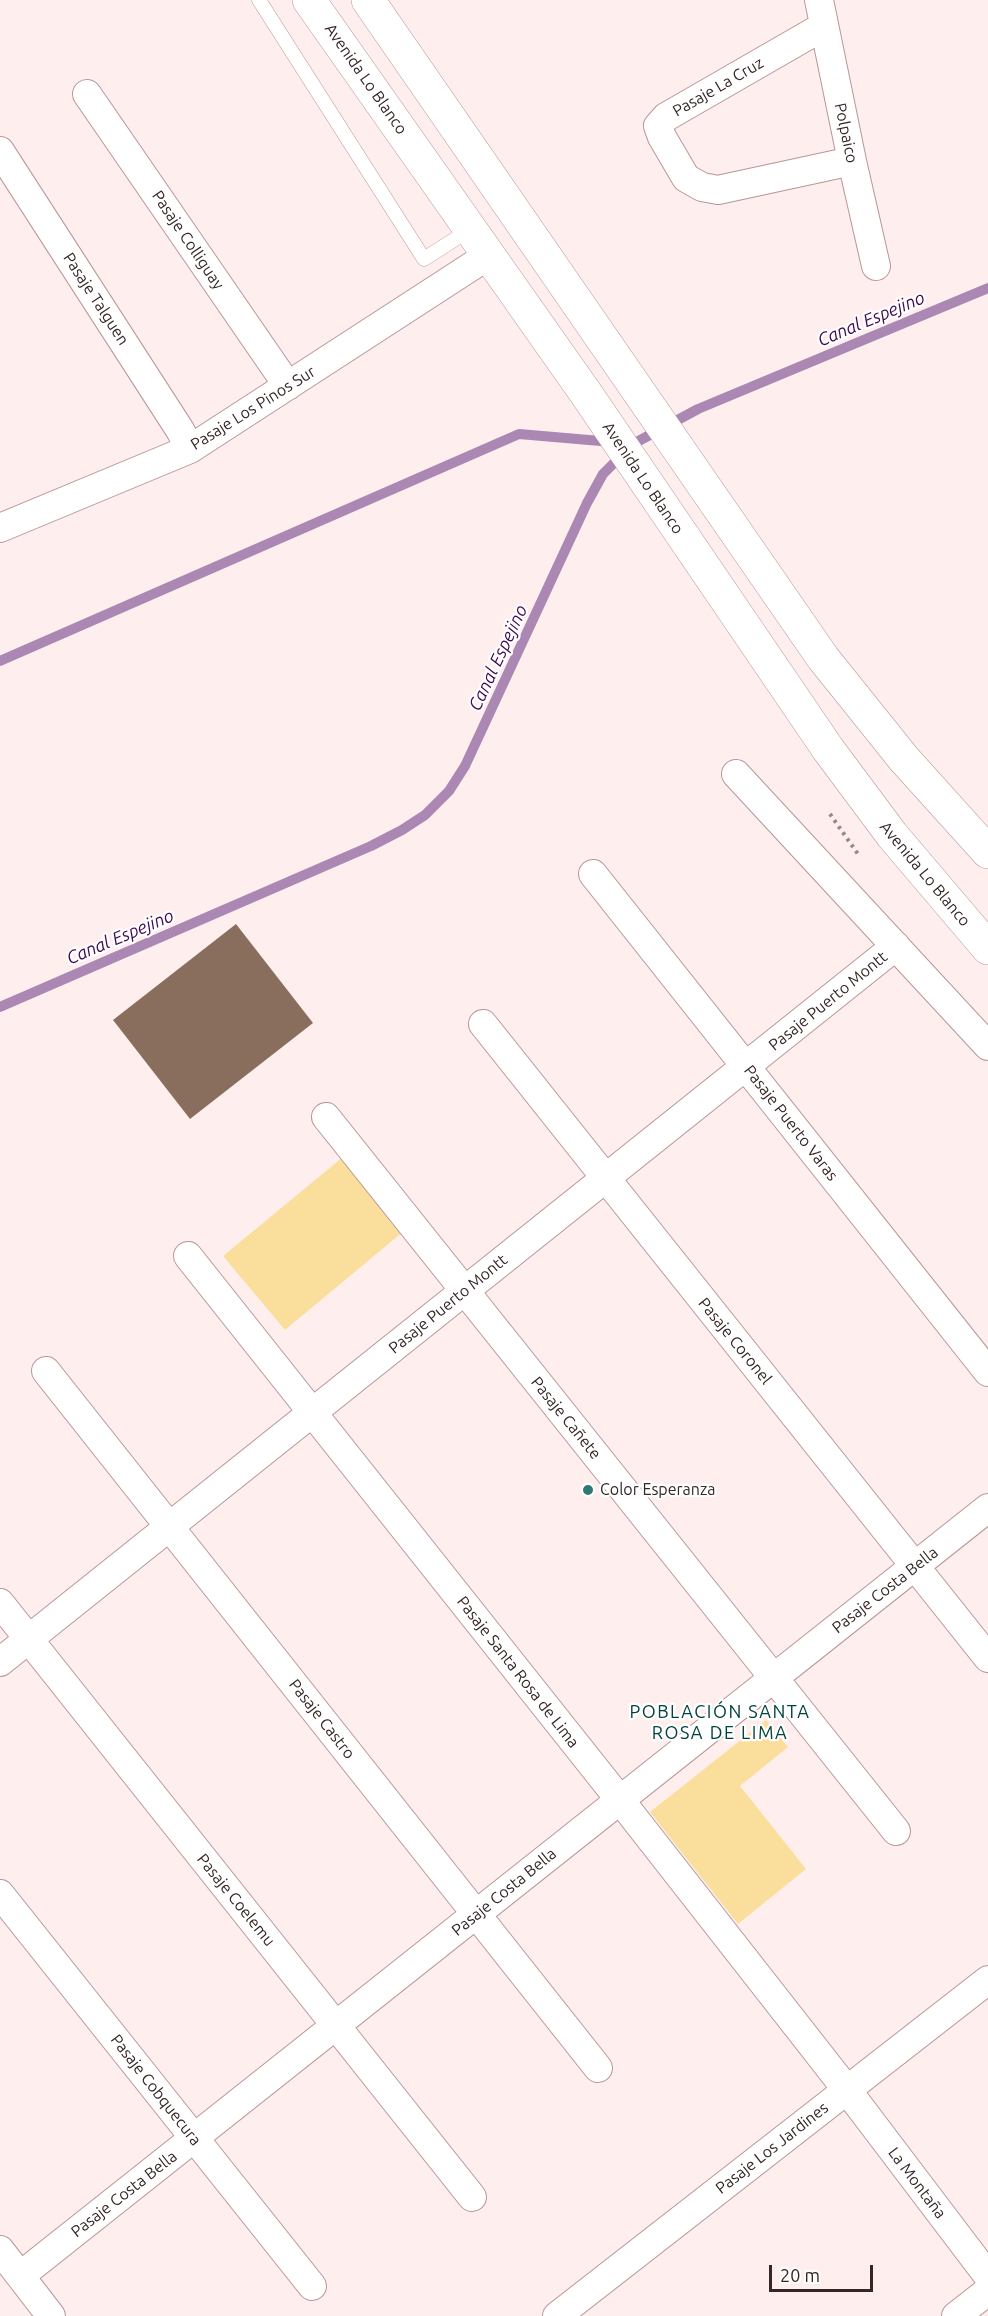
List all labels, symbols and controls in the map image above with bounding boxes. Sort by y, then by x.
street label: Avenida Lo Blanco [321,20,411,138]
street label: Pasaje La Cruz [669,53,767,121]
street label: Polpaico [830,101,862,165]
street label: Pasaje Colliguay [148,187,228,293]
street label: Pasaje Talguen [59,249,133,349]
water label: Canal Espejino [814,287,928,351]
street label: Pasaje Los Pinos Sur [187,362,319,454]
street label: Avenida Lo Blanco [598,418,688,538]
water label: Canal Espejino [464,602,532,714]
street label: Avenida Lo Blanco [876,818,974,930]
water label: Canal Espejino [63,905,177,969]
street label: Pasaje Puerto Montt [765,947,891,1055]
street label: Pasaje Puerto Varas [740,1061,842,1185]
street label: Pasaje Puerto Montt [385,1250,511,1358]
street label: Pasaje Coronel [694,1294,776,1388]
street label: Pasaje Cañete [527,1373,605,1463]
place label: Color Esperanza [600,1480,716,1500]
marker: Color Esperanza [581,1483,595,1497]
street label: Pasaje Costa Bella [828,1543,942,1637]
street label: Pasaje Santa Rosa de Lima [453,1592,583,1752]
street label: Pasaje Castro [285,1675,359,1763]
district label: POBLACIÓN SANTA ROSA DE LIMA [629,1701,811,1744]
street label: Pasaje Costa Bella [448,1844,560,1940]
street label: Pasaje Coelemu [193,1850,279,1950]
street label: Pasaje Cobquecura [107,2031,205,2149]
street label: Pasaje Los Jardines [712,2098,832,2198]
street label: La Montaña [884,2144,950,2222]
street label: Pasaje Costa Bella [67,2147,181,2241]
scale bar [772,2253,876,2291]
text: 20 m [780,2265,820,2285]

